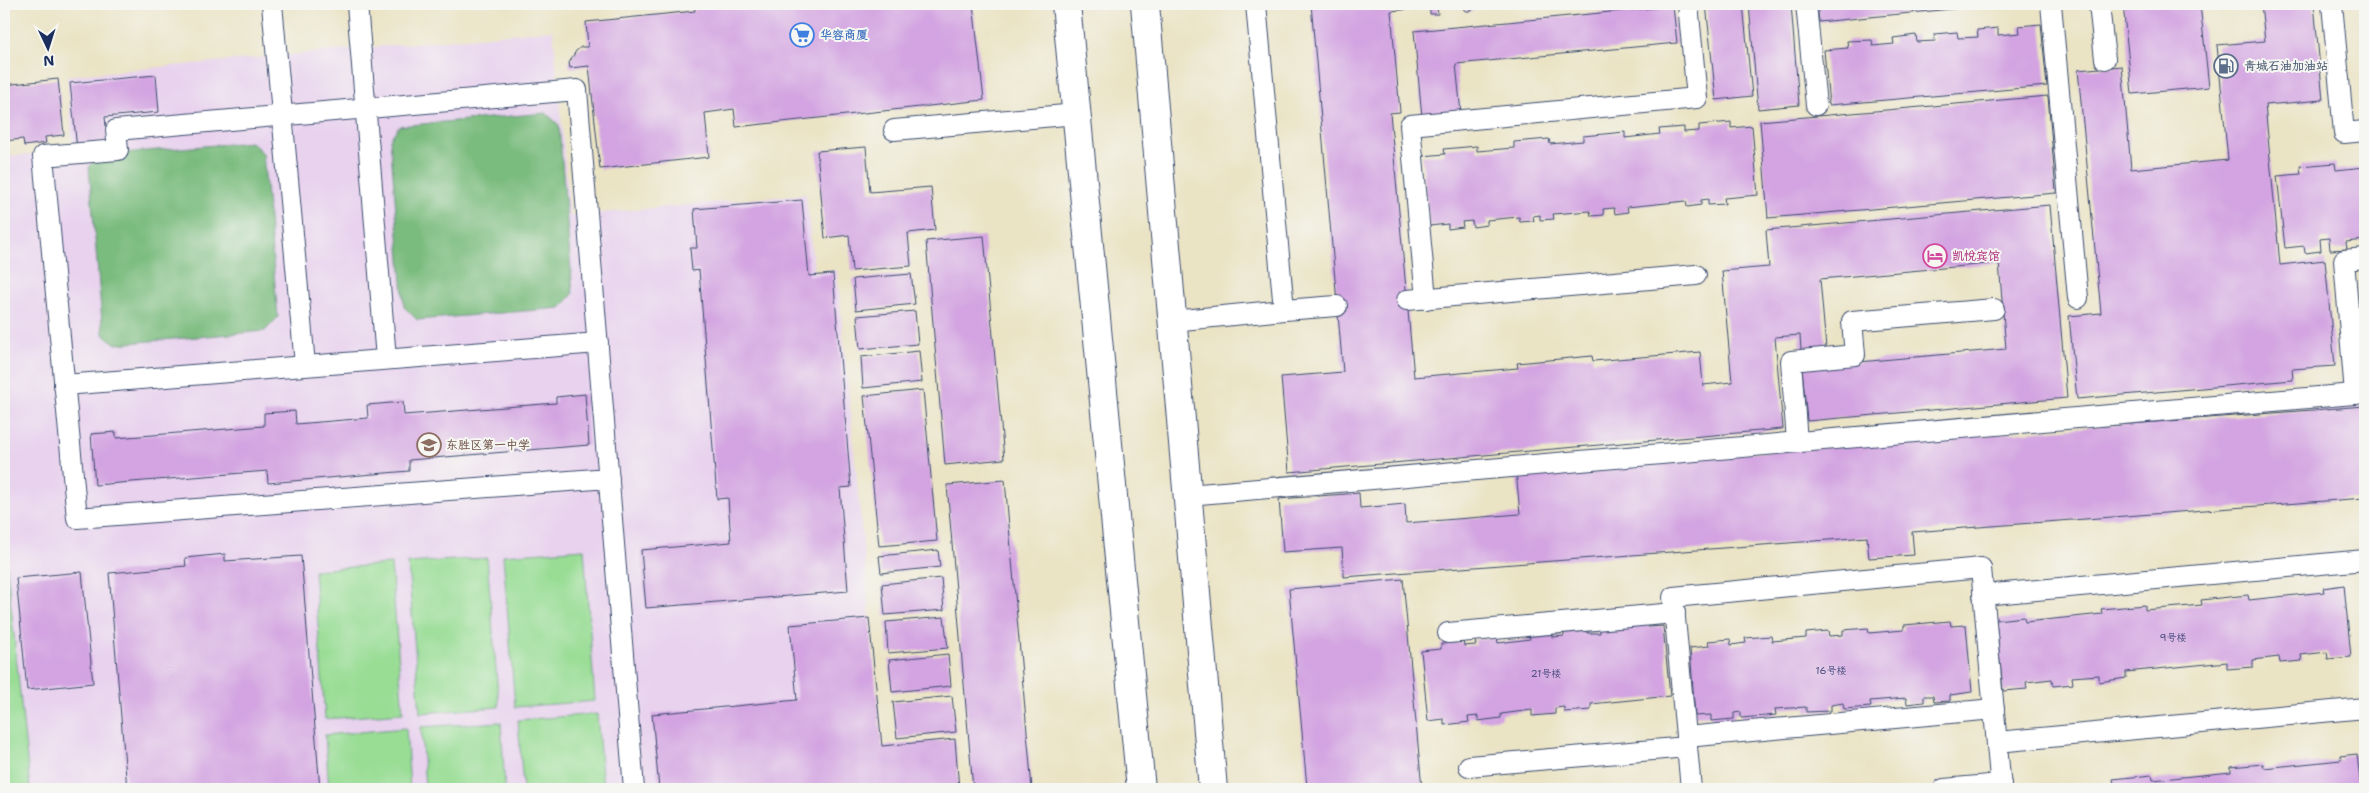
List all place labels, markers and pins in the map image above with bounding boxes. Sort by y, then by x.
supermarket icon: 华容商厦 [789,22,815,48]
place label: 华容商厦 [820,27,868,43]
fuel station icon: 青城石油加油站 [2213,53,2239,79]
place label: 青城石油加油站 [2244,58,2328,74]
hotel icon: 凯悦宾馆 [1922,243,1948,269]
place label: 凯悦宾馆 [1952,248,2000,264]
school or university icon: 东胜区第一中学 [416,432,442,458]
place label: 东胜区第一中学 [446,437,530,453]

